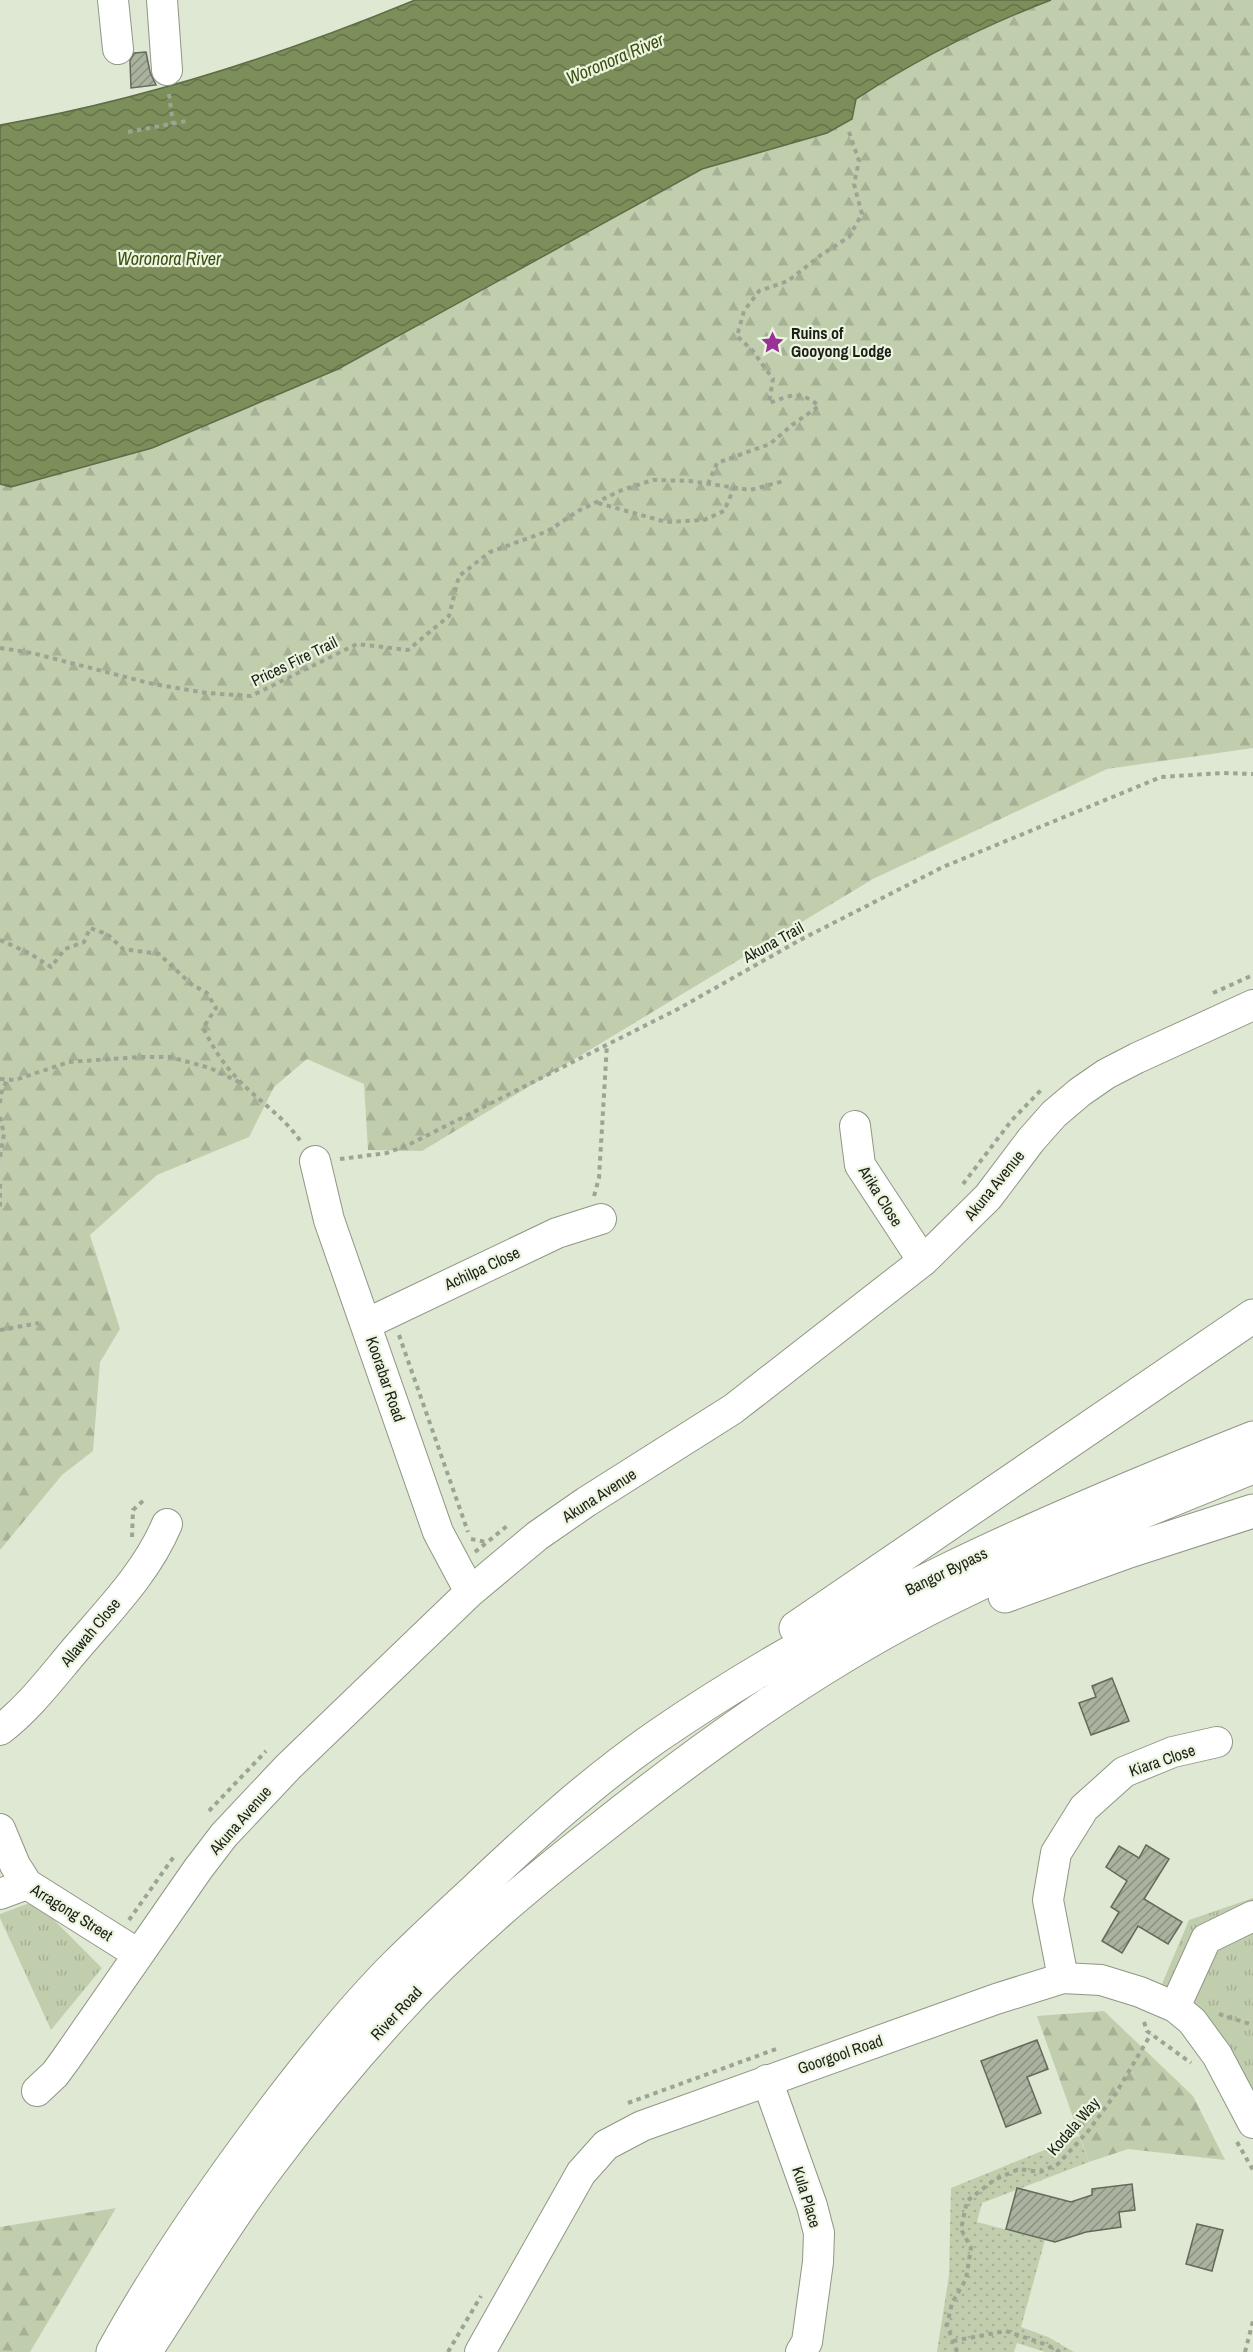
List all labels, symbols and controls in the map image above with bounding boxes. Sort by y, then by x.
water label: Woronora River [562,26,668,90]
water label: Woronora River [117,246,222,271]
place label: Ruins of Gooyong Lodge [791,322,892,362]
place icon: Ruins of Gooyong Lodge [760,329,786,355]
street label: Prices Fire Trail [247,631,341,691]
street label: Akuna Trail [738,916,807,968]
street label: Akuna Avenue [958,1145,1029,1225]
street label: Arika Close [853,1161,908,1231]
street label: Achilpa Close [440,1241,523,1295]
street label: Koorabar Road [361,1333,411,1425]
street label: Akuna Avenue [557,1463,640,1528]
street label: Bangor Bypass [901,1542,991,1600]
street label: Allawah Close [54,1593,125,1672]
street label: Kiara Close [1126,1738,1198,1782]
street label: Akuna Avenue [203,1781,276,1860]
street label: Arragong Street [26,1878,117,1946]
street label: River Road [365,1981,427,2045]
street label: Goorgool Road [794,2029,886,2079]
street label: Kodala Way [1042,2092,1105,2160]
street label: Kula Place [787,2164,827,2230]

